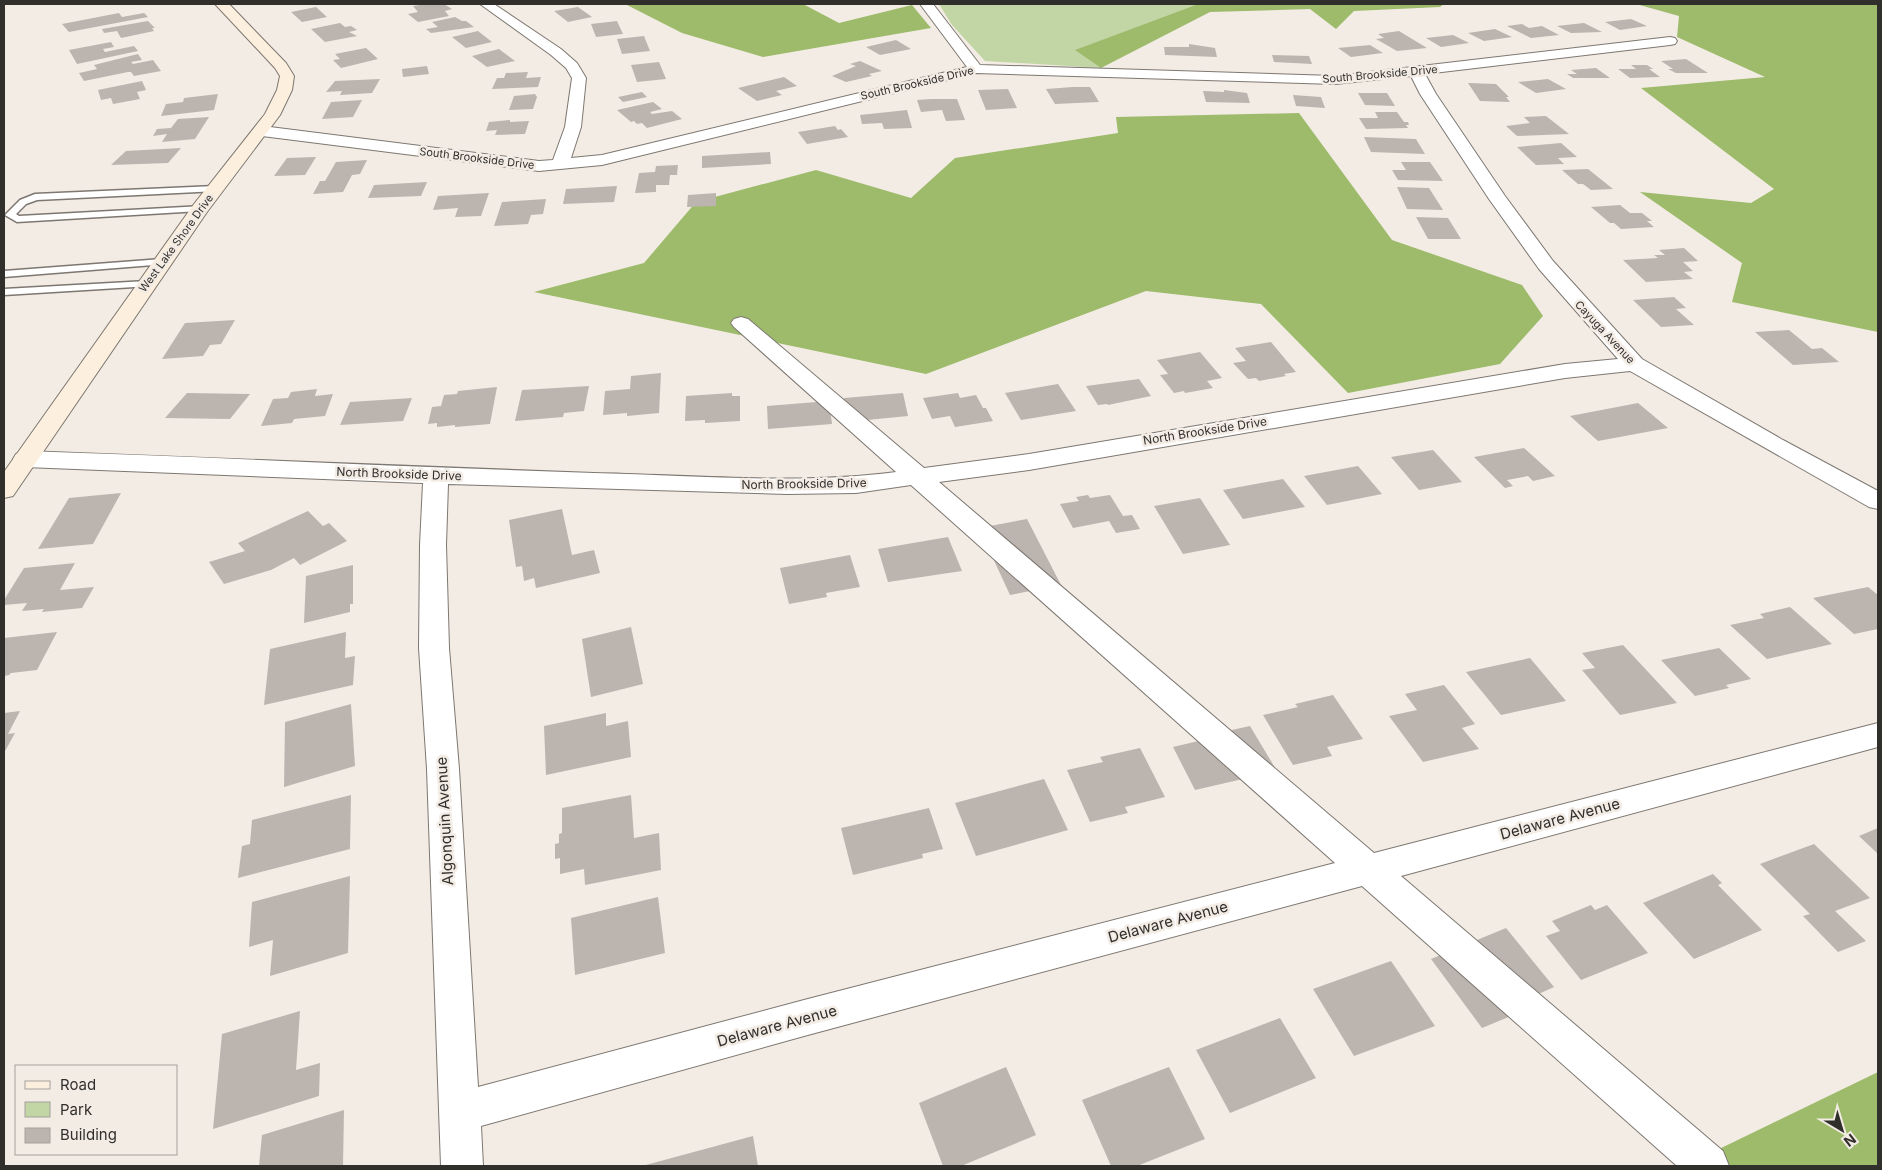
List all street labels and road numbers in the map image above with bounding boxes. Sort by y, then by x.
street label: South Brookside Drive [1322,62,1438,86]
street label: South Brookside Drive [859,63,975,103]
street label: South Brookside Drive [419,144,535,172]
street label: West Lake Shore Drive [136,191,216,295]
street label: Cayuga Avenue [1572,297,1638,367]
street label: North Brookside Drive [1142,413,1268,448]
street label: North Brookside Drive [336,464,462,483]
street label: North Brookside Drive [741,475,867,492]
street label: Algonquin Avenue [432,756,457,886]
street label: Delaware Avenue [1498,793,1622,844]
street label: Delaware Avenue [1106,896,1230,947]
street label: Delaware Avenue [715,1000,839,1051]

